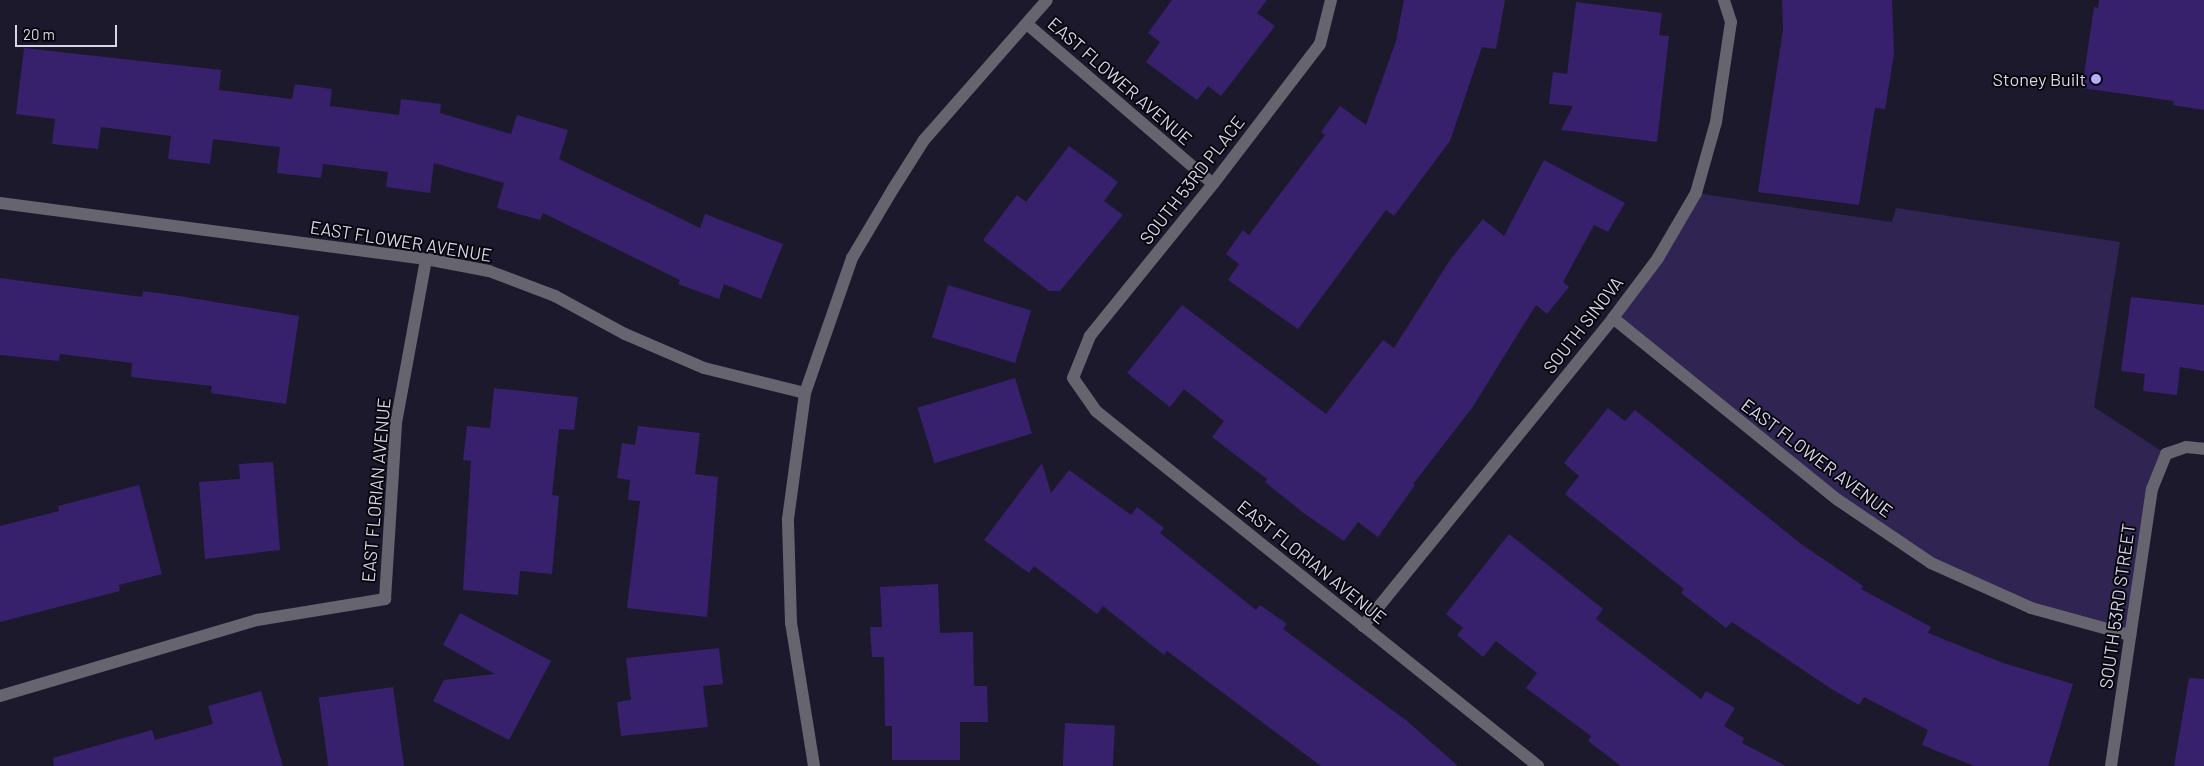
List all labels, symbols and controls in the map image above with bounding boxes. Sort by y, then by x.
street label: EAST FLOWER AVENUE [1044,13,1196,149]
scale bar [18,15,120,47]
text: 20 m [23,25,55,43]
place label: Stoney Built [1993,68,2086,90]
marker: Stoney Built [2090,73,2102,85]
street label: SOUTH 53RD PLACE [1135,111,1249,249]
street label: EAST FLOWER AVENUE [309,216,493,266]
street label: SOUTH SINOVA [1538,272,1628,378]
street label: EAST FLOWER AVENUE [1737,394,1897,522]
street label: EAST FLORIAN AVENUE [357,397,395,583]
street label: EAST FLORIAN AVENUE [1233,495,1391,629]
street label: SOUTH 53RD STREET [2095,522,2139,690]

